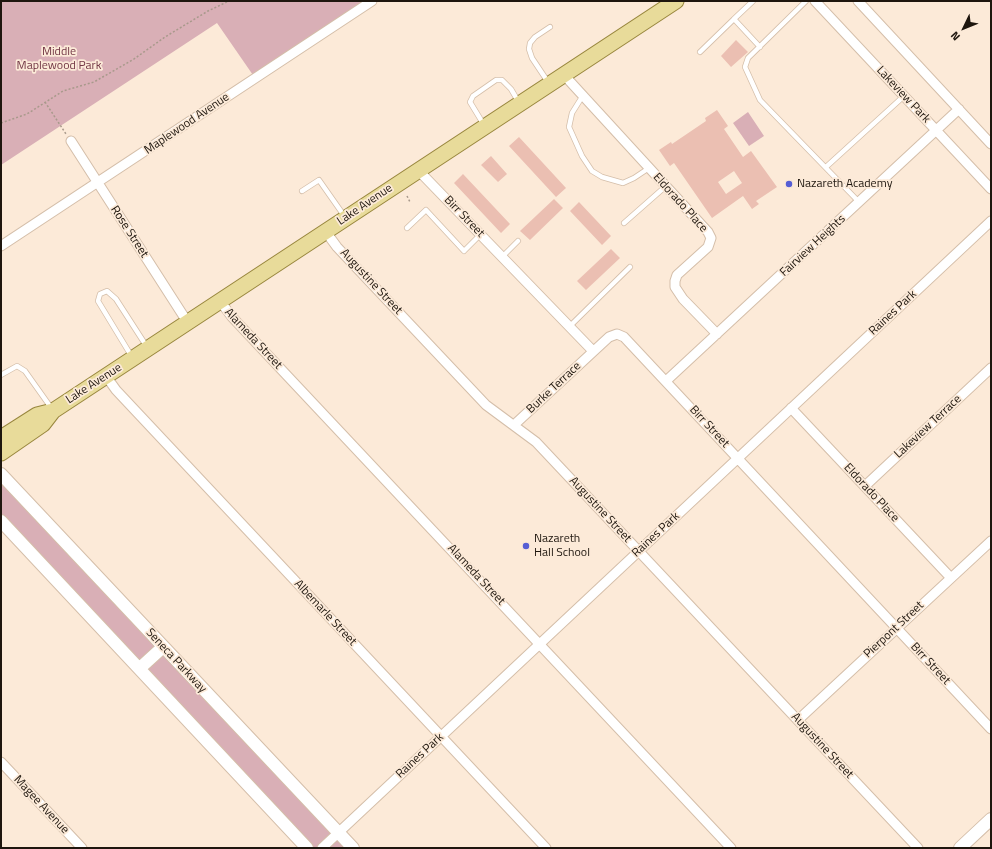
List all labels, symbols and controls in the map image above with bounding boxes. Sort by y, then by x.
north arrow [944,8,984,48]
text: N [947,28,964,44]
park label: Middle Maplewood Park [17,45,101,73]
street label: Lakeview Park [873,64,933,126]
street label: Maplewood Avenue [142,90,232,158]
street label: Eldorado Place [650,170,710,236]
place label: Nazareth Academy [797,177,892,191]
marker: Nazareth Academy [784,179,794,189]
street label: Lake Avenue [335,181,395,229]
street label: Birr Street [441,193,487,241]
street label: Rose Street [107,203,151,261]
street label: Fairview Heights [777,212,849,280]
street label: Augustine Street [337,246,405,318]
street label: Raines Park [866,287,920,339]
street label: Alameda Street [221,306,285,372]
street label: Burke Terrace [524,359,584,417]
street label: Lake Avenue [63,361,125,407]
street label: Lakeview Terrace [892,392,964,462]
street label: Birr Street [686,403,732,451]
street label: Eldorado Place [840,461,902,525]
street label: Augustine Street [566,474,634,546]
street label: Raines Park [629,509,683,561]
place label: Nazareth Hall School [534,532,590,560]
marker: Nazareth Hall School [521,541,531,551]
street label: Alameda Street [444,542,508,608]
street label: Albemarle Street [291,577,359,649]
street label: Pierpont Street [861,599,927,661]
street label: Seneca Parkway [143,626,209,696]
street label: Birr Street [907,640,953,688]
street label: Augustine Street [788,710,856,782]
street label: Raines Park [393,730,447,782]
street label: Magee Avenue [10,773,72,837]

